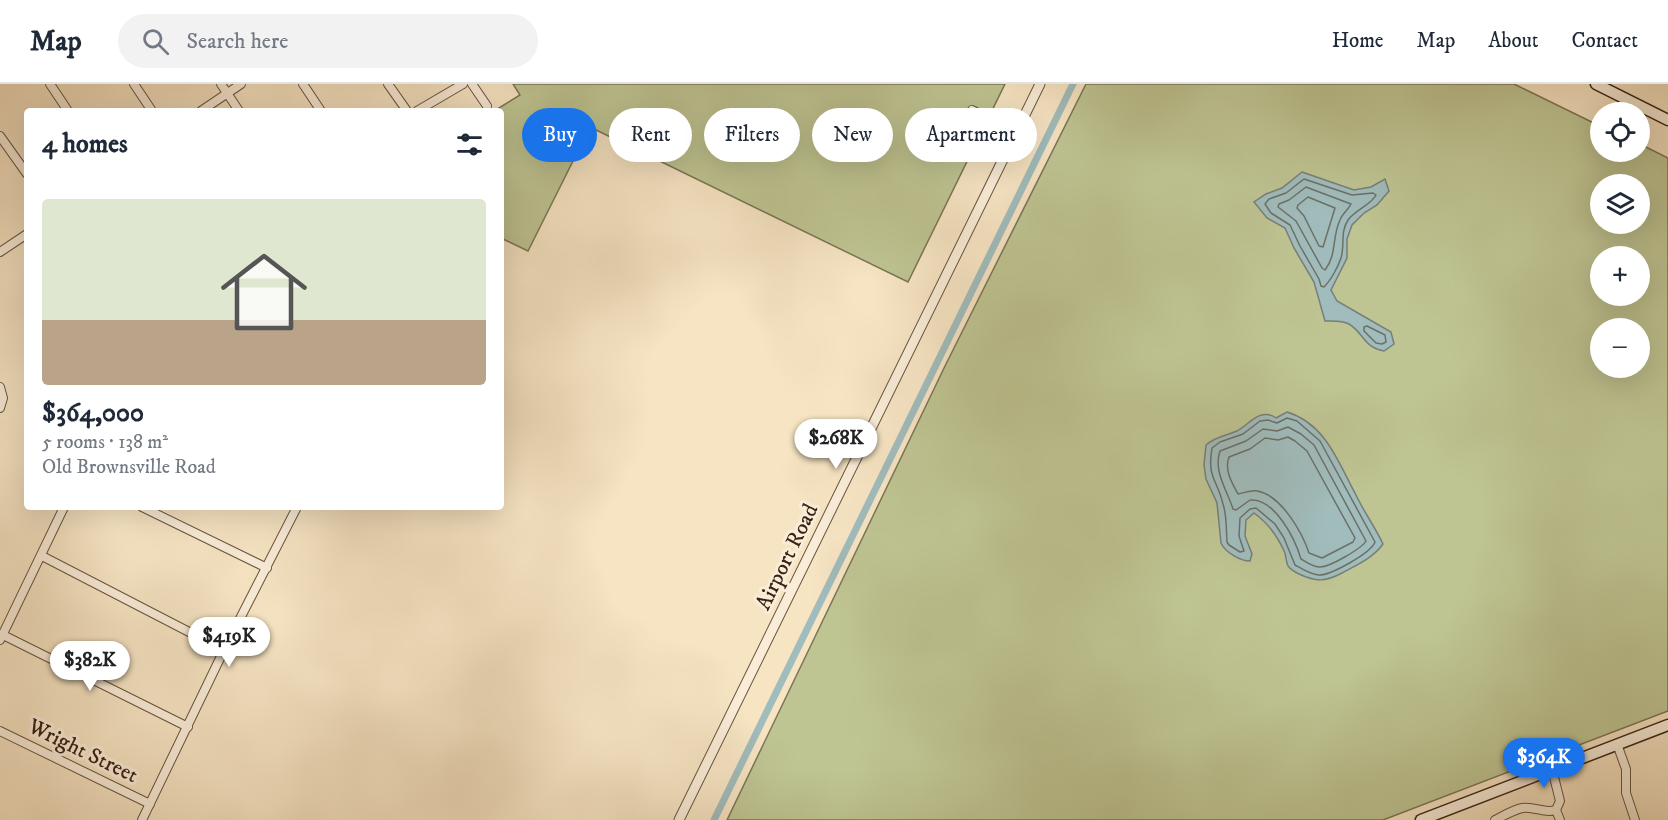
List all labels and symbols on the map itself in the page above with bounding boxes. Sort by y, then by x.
pin: $268K [794,419,878,470]
street label: Airport Road [750,499,824,615]
pin: $419K [187,617,271,668]
pin: $382K [48,641,132,692]
street label: Wright Street [23,712,142,789]
pin: $364K [1502,738,1586,789]

